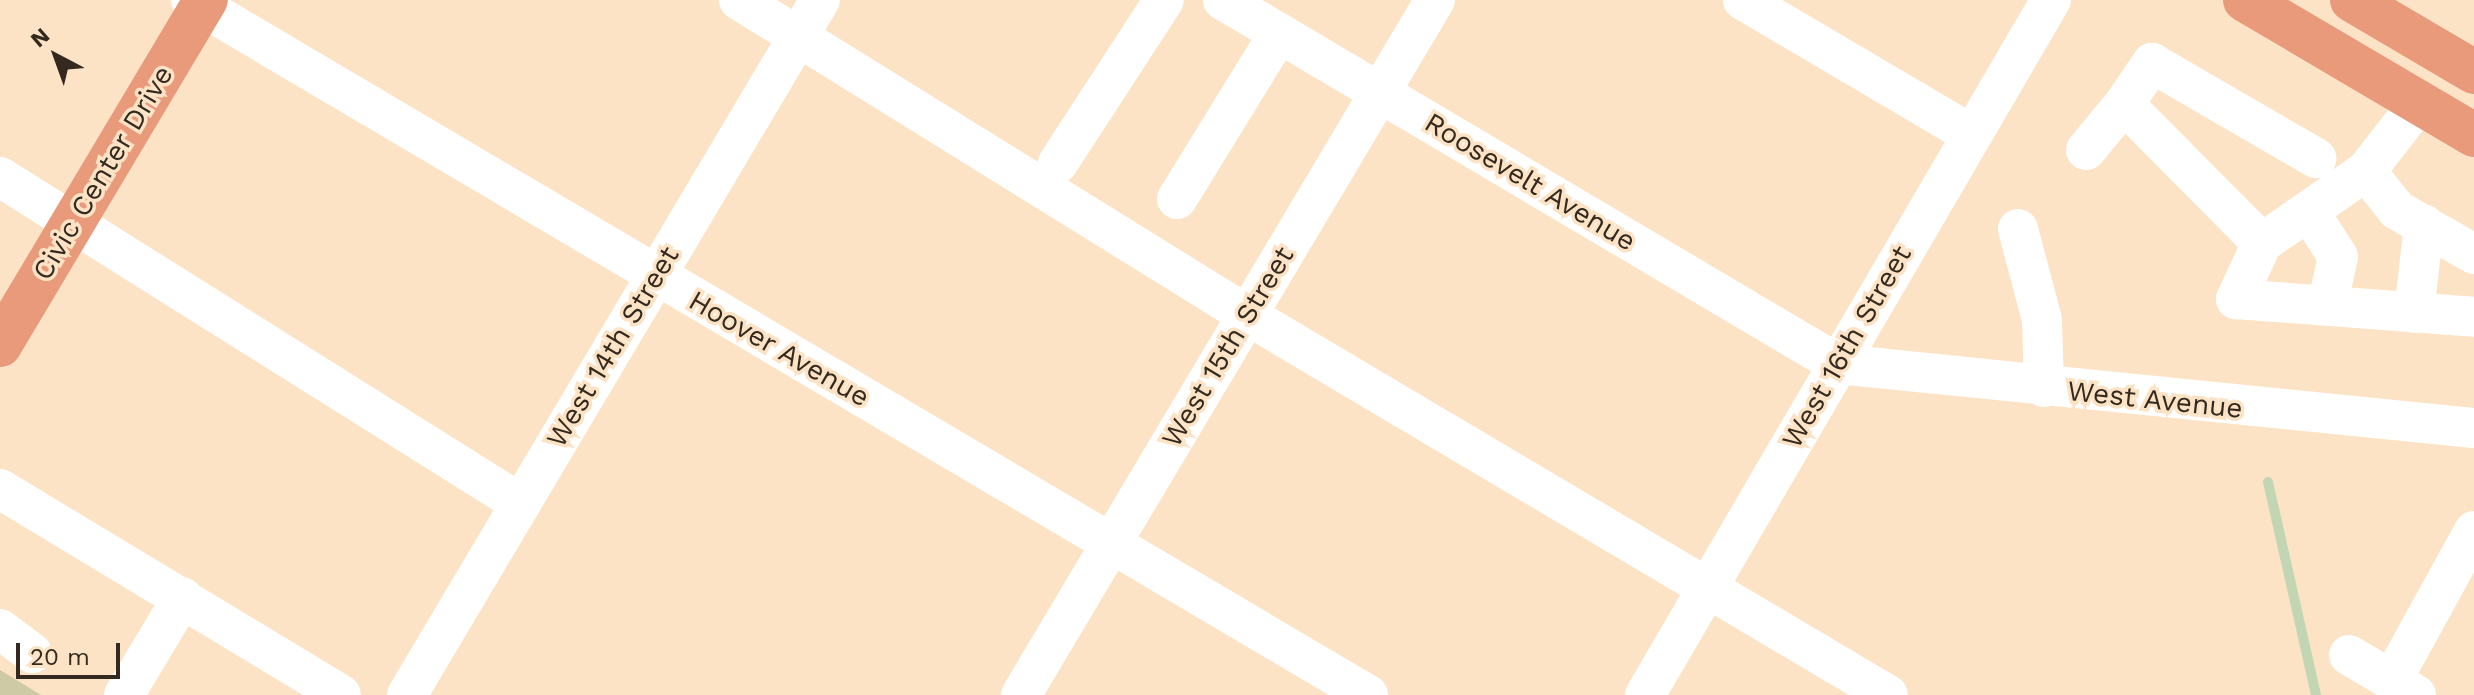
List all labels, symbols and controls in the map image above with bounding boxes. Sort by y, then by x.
north arrow [16,16,96,96]
text: N [26,23,54,52]
street label: Civic Center Drive [26,59,180,287]
street label: Roosevelt Avenue [1418,105,1642,259]
street label: West 16th Street [1775,239,1919,455]
street label: West 14th Street [540,240,686,454]
street label: West 15th Street [1155,241,1301,453]
street label: Hoover Avenue [682,283,876,415]
street label: West Avenue [2065,374,2245,426]
scale bar [20,627,124,677]
text: 20 m [30,643,90,671]

